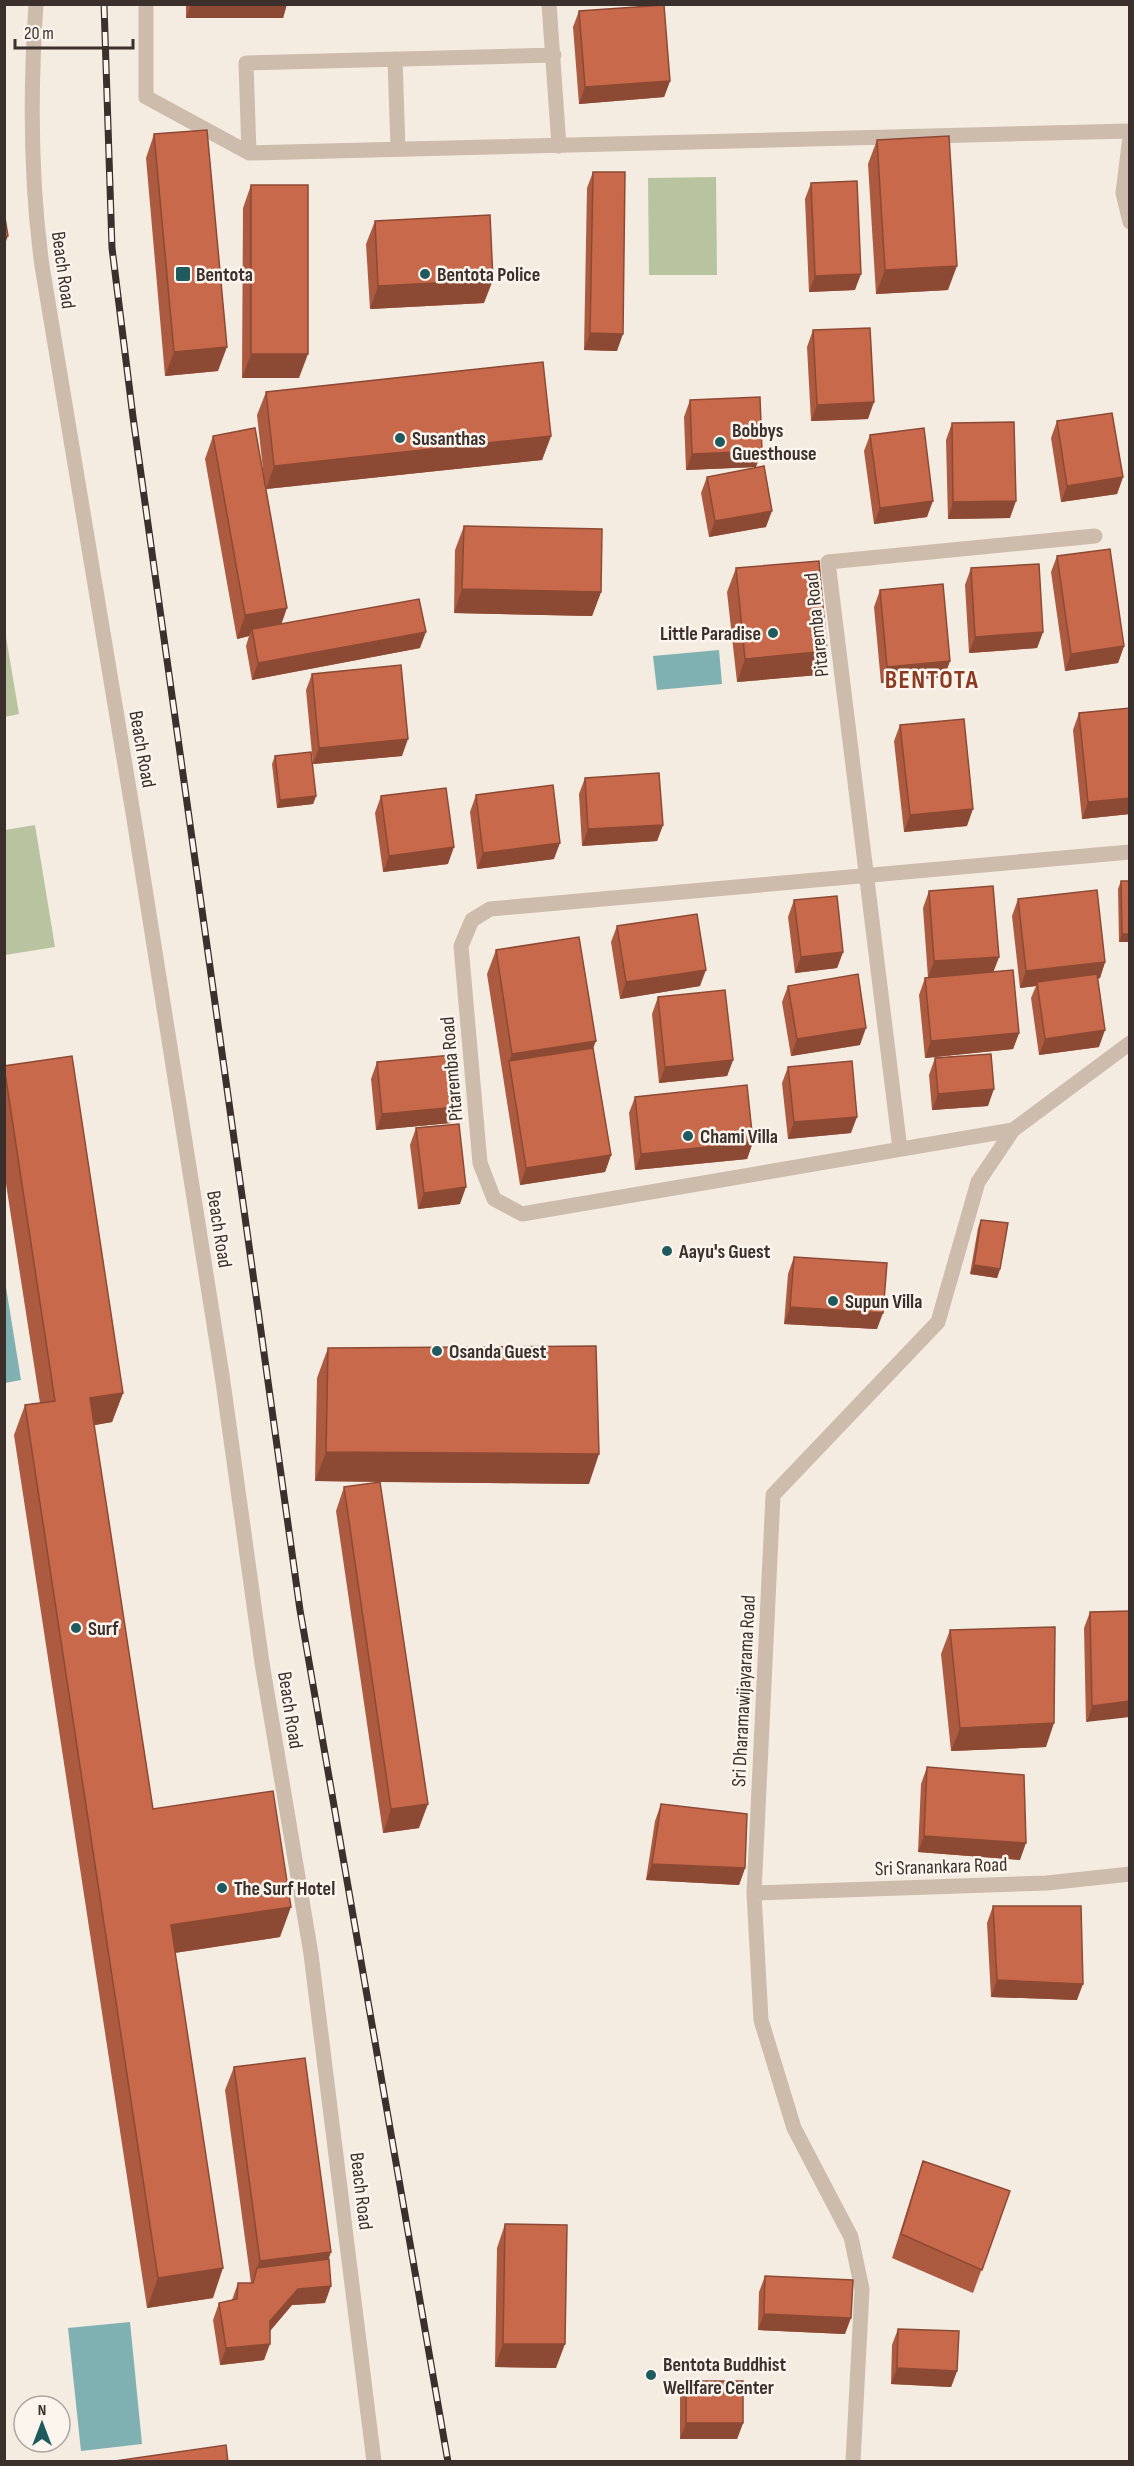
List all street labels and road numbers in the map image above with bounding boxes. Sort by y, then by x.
street label: Beach Road [46,230,80,310]
street label: Pitaremba Road [800,572,834,678]
street label: Beach Road [123,709,161,790]
street label: Pitaremba Road [435,1016,469,1122]
street label: Beach Road [201,1189,237,1269]
street label: Sri Dharamawijayarama Road [727,1594,761,1788]
street label: Beach Road [272,1670,308,1750]
street label: Sri Sranankara Road [874,1853,1008,1881]
street label: Beach Road [344,2151,378,2231]

